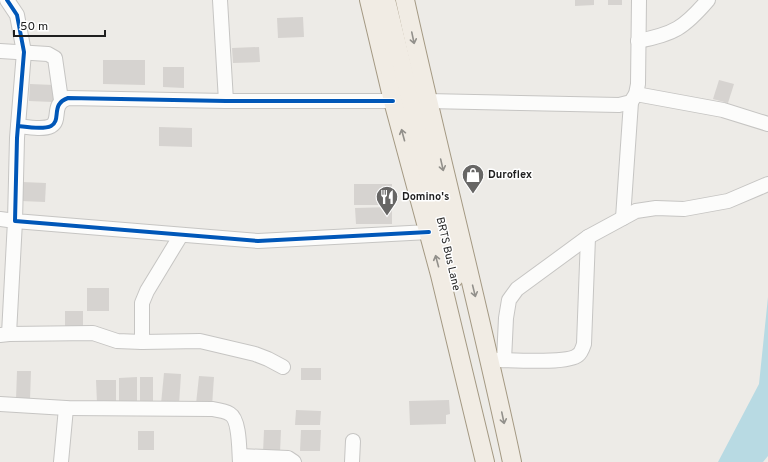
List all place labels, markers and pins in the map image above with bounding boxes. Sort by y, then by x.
shop icon: Duroflex [460,162,486,195]
place label: Duroflex [488,168,533,182]
restaurant icon: Domino's [374,184,400,217]
place label: Domino's [402,190,449,204]

